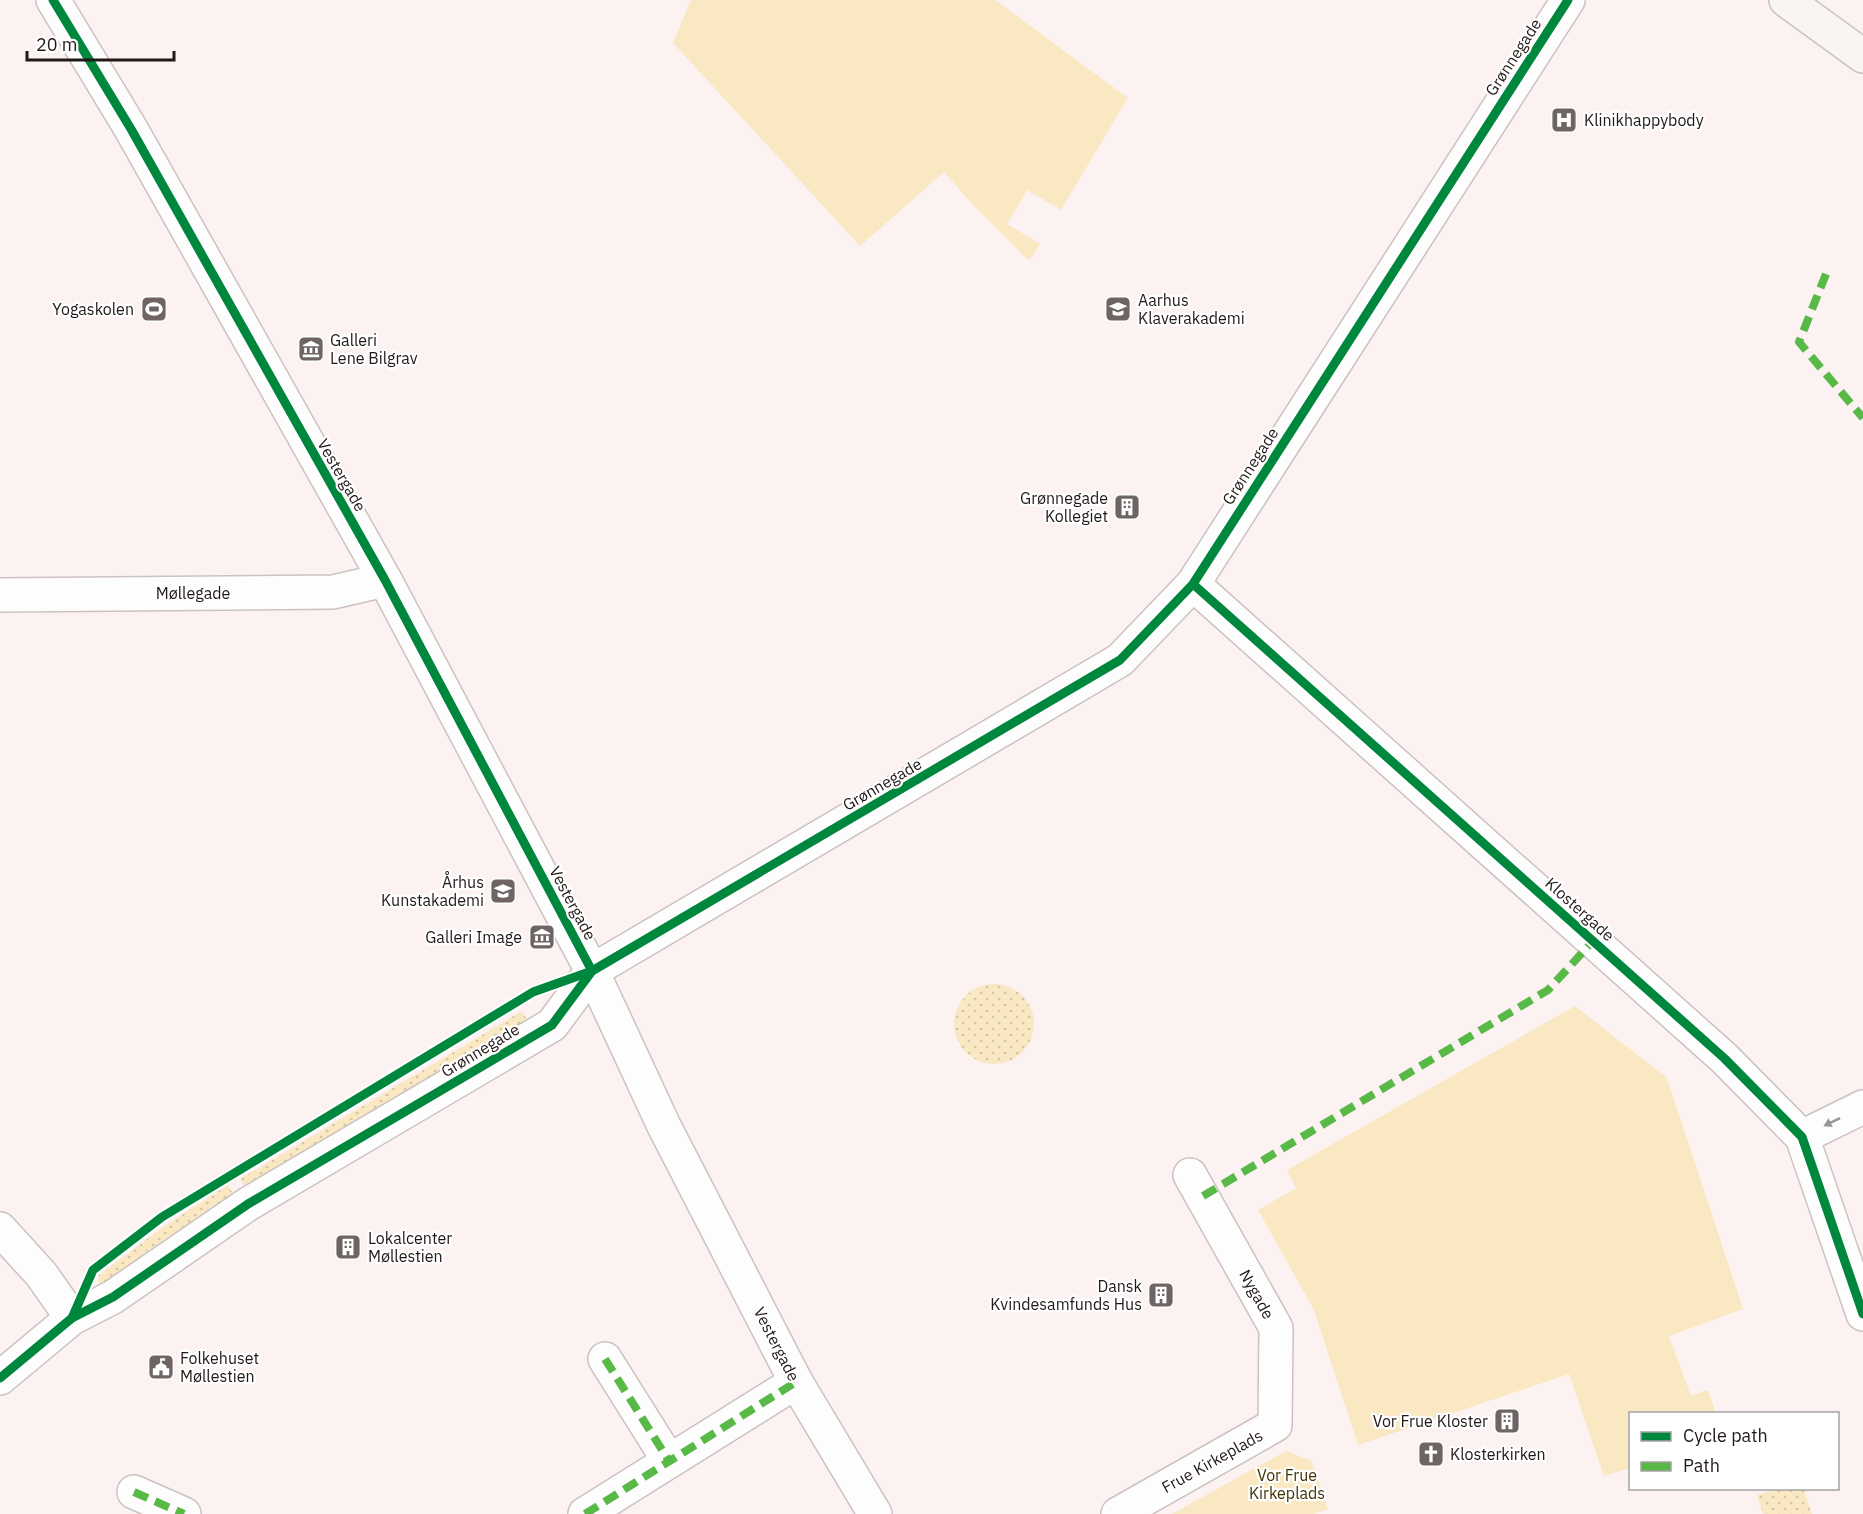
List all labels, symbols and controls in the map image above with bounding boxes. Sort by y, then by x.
street label: Grønnegade [1481,14,1545,99]
scale bar [27,24,174,62]
text: 20 m [36,33,78,56]
hospital icon: Klinikhappybody [1549,105,1579,135]
place label: Klinikhappybody [1584,110,1704,130]
place label: Aarhus Klaverakademi [1138,290,1245,328]
sports icon: Yogaskolen [139,294,169,324]
school or university icon: Aarhus Klaverakademi [1103,294,1133,324]
place label: Yogaskolen [52,299,134,319]
place label: Galleri Lene Bilgrav [330,330,418,368]
museum icon: Galleri Lene Bilgrav [296,334,326,364]
street label: Grønnegade [1218,423,1282,508]
street label: Vestergade [313,435,371,515]
place label: Grønnegade Kollegiet [1020,488,1108,526]
building icon: Grønnegade Kollegiet [1112,492,1142,522]
street label: Møllegade [156,583,230,603]
street label: Grønnegade [839,753,925,815]
street label: Vestergade [545,863,601,943]
place label: Århus Kunstakademi [381,871,484,910]
street label: Klostergade [1541,873,1619,945]
school or university icon: Århus Kunstakademi [488,876,518,906]
museum icon: Galleri Image [527,922,557,952]
place label: Galleri Image [425,927,522,947]
street label: Grønnegade [437,1019,523,1081]
one-way arrow [1824,1118,1841,1127]
place label: Lokalcenter Møllestien [368,1228,452,1266]
building icon: Lokalcenter Møllestien [333,1232,363,1262]
street label: Nygade [1235,1266,1279,1323]
place label: Dansk Kvindesamfunds Hus [990,1276,1143,1314]
building icon: Dansk Kvindesamfunds Hus [1146,1280,1176,1310]
street label: Vestergade [750,1304,804,1385]
place label: Folkehuset Møllestien [180,1348,259,1386]
public building icon: Folkehuset Møllestien [146,1352,176,1382]
building icon: Vor Frue Kloster [1492,1406,1522,1436]
place label: Vor Frue Kloster [1373,1411,1488,1431]
legend [1629,1412,1839,1490]
text: Cycle path [1683,1424,1768,1447]
street label: Frue Kirkeplads [1158,1425,1266,1497]
church icon: Klosterkirken [1416,1439,1446,1469]
place label: Klosterkirken [1450,1444,1546,1464]
text: Path [1683,1454,1720,1477]
park label: Vor Frue Kirkeplads [1249,1465,1325,1503]

